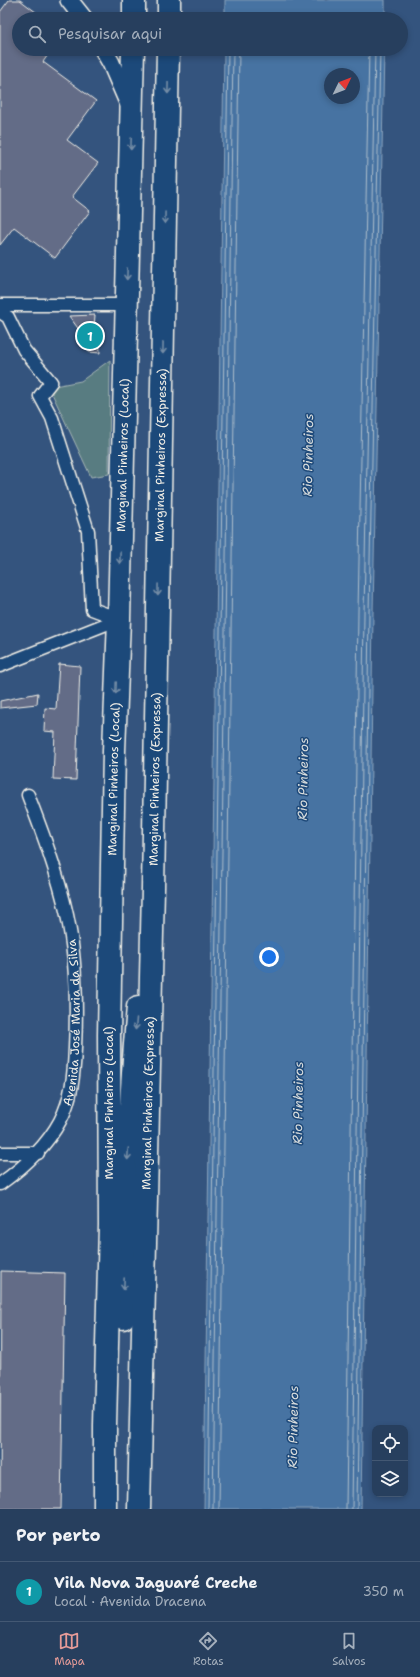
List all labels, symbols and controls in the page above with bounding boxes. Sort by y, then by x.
search box [12,12,408,56]
icon: search [26,23,48,45]
text: Pesquisar aqui [58,24,162,44]
north arrow [324,68,360,104]
one-way arrow [164,81,171,94]
one-way arrow [128,137,135,150]
one-way arrow [161,211,169,224]
one-way arrow [123,267,131,280]
pin: 1 [77,321,103,351]
one-way arrow [159,341,167,354]
street label: Marginal Pinheiros (Expressa) [151,368,170,542]
street label: Marginal Pinheiros (Local) [113,378,133,532]
water label: Rio Pinheiros [299,413,317,497]
one-way arrow [116,551,124,564]
one-way arrow [155,583,162,596]
one-way arrow [112,681,120,694]
street label: Marginal Pinheiros (Expressa) [145,692,164,866]
street label: Marginal Pinheiros (Local) [104,702,124,856]
water label: Rio Pinheiros [294,737,312,821]
street label: Avenida José Maria da Silva [59,938,84,1108]
your location [259,947,279,967]
street label: Marginal Pinheiros (Expressa) [138,1016,158,1190]
one-way arrow [132,1017,140,1030]
street label: Marginal Pinheiros (Local) [101,1026,117,1180]
water label: Rio Pinheiros [289,1061,307,1145]
one-way arrow [124,1147,132,1160]
one-way arrow [120,1277,128,1290]
water label: Rio Pinheiros [284,1385,302,1469]
map controls [372,1425,408,1497]
button: locate [372,1425,408,1461]
button: layers [372,1461,408,1497]
text: Por perto [16,1524,101,1546]
text: Vila Nova Jaguaré Creche [54,1573,257,1593]
text: 1 [26,1583,32,1600]
text: 350 m [363,1583,404,1600]
text: Local · Avenida Dracena [54,1593,206,1610]
tab: Mapa [54,1630,85,1669]
tab: Rotas [193,1630,224,1669]
tab: Salvos [332,1630,366,1669]

